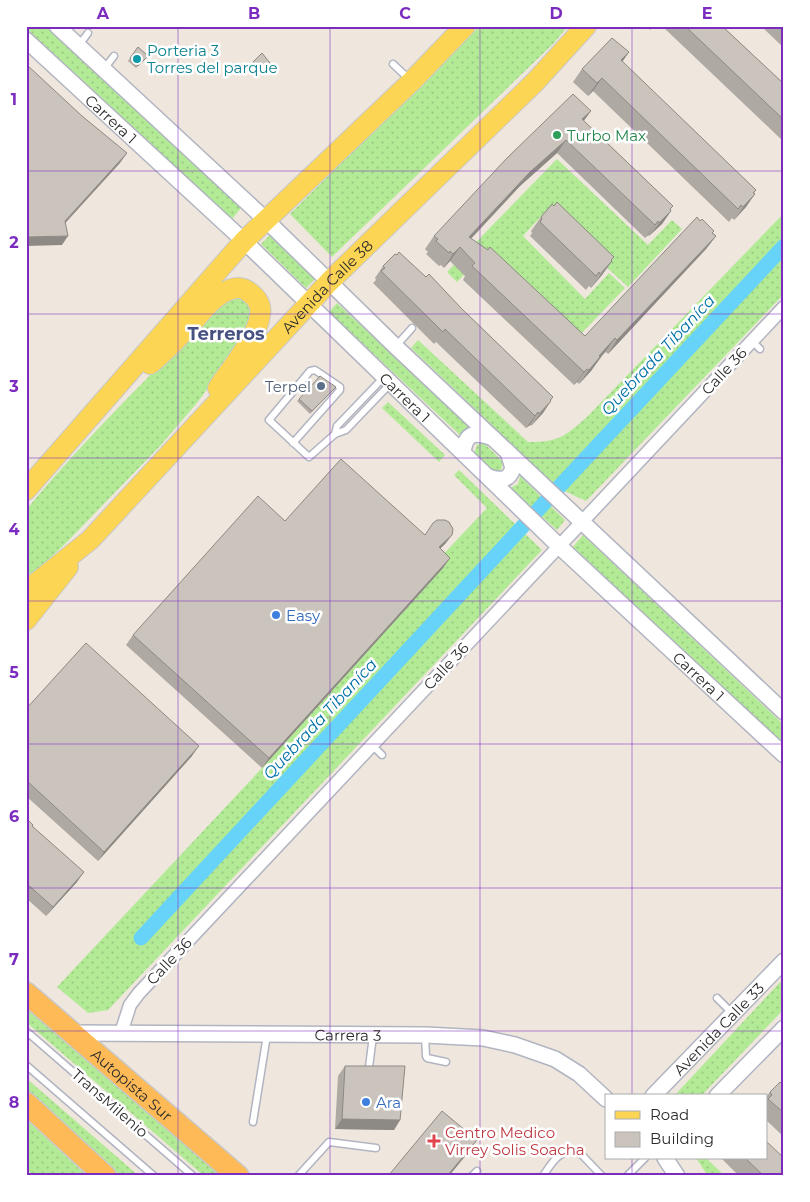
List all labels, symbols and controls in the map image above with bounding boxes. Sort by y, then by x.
text: A [96,4,110,23]
text: B [248,4,260,23]
text: C [399,4,411,23]
text: D [549,4,563,23]
text: E [702,4,712,23]
place label: Porteria 3 Torres del parque [147,41,278,77]
marker: Porteria 3 Torres del parque [131,53,143,65]
text: 1 [11,90,17,109]
street label: Carrera 1 [81,90,141,147]
place label: Turbo Max [567,126,646,145]
marker: Turbo Max [551,129,563,141]
text: 2 [9,233,19,252]
street label: Avenida Calle 38 [277,235,377,337]
water label: Quebrada Tibaníca [597,291,719,419]
district label: Terreros [187,323,265,345]
street label: Calle 36 [697,343,751,399]
street label: Carrera 1 [376,368,435,426]
text: 3 [8,377,19,396]
place label: Terpel [265,377,311,396]
marker: Terpel [315,380,327,392]
text: 4 [8,520,20,539]
place label: Easy [286,606,321,625]
marker: Easy [270,609,282,621]
street label: Calle 36 [419,638,473,694]
street label: Carrera 1 [669,647,729,705]
water label: Quebrada Tibaníca [259,655,381,783]
text: 5 [9,663,19,682]
text: 6 [9,807,19,826]
street label: Calle 36 [142,933,196,989]
text: 7 [9,950,19,969]
street label: Avenida Calle 33 [669,978,768,1079]
street label: Carrera 3 [315,1025,381,1044]
street label: Autopista Sur [87,1044,177,1125]
street label: TransMilenio [68,1065,152,1141]
text: 8 [9,1093,19,1112]
place label: Ara [376,1093,401,1112]
legend [605,1094,768,1160]
marker: Ara [360,1096,372,1108]
text: Road [650,1105,689,1124]
place label: Centro Medico Virrey Solis Soacha [445,1123,585,1159]
text: Building [650,1129,714,1148]
marker: Centro Medico Virrey Solis Soacha [427,1134,441,1148]

